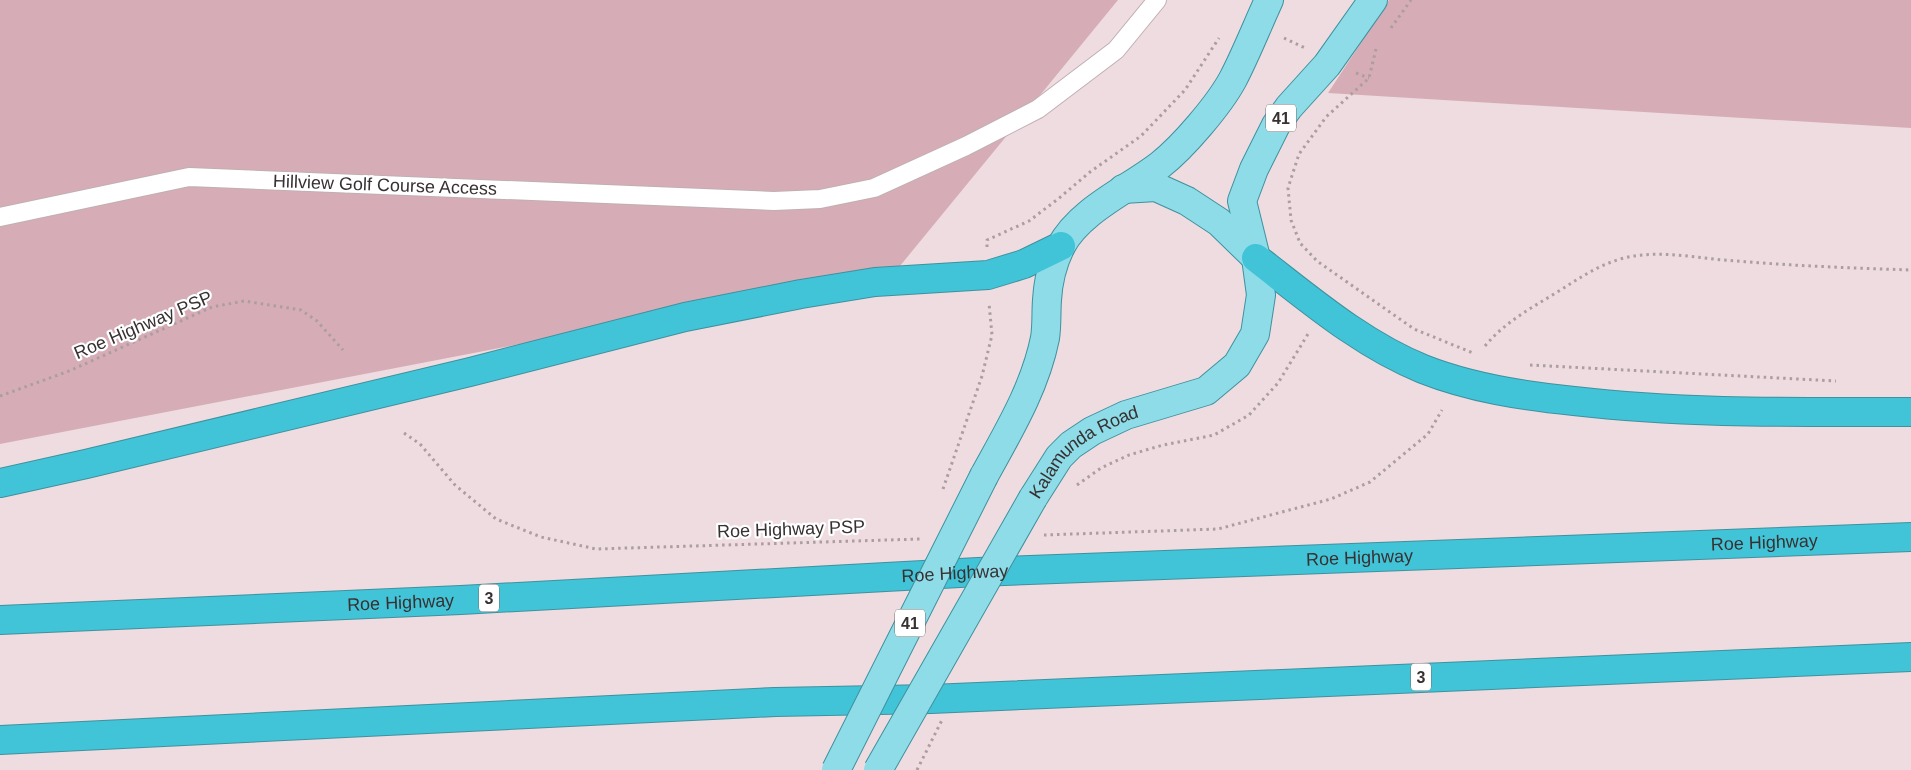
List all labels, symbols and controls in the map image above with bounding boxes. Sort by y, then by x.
road number: 41 [1266,105,1296,132]
street label: Hillview Golf Course Access [273,171,497,199]
street label: Roe Highway PSP [71,287,215,363]
street label: Kalamunda Road [1025,402,1141,502]
street label: Roe Highway PSP [717,516,865,542]
street label: Roe Highway [1710,531,1818,555]
street label: Roe Highway [1306,546,1413,570]
street label: Roe Highway [901,561,1009,586]
road number: 3 [479,584,499,612]
street label: Roe Highway [347,590,455,615]
road number: 41 [895,610,925,636]
road number: 3 [1411,664,1431,690]

